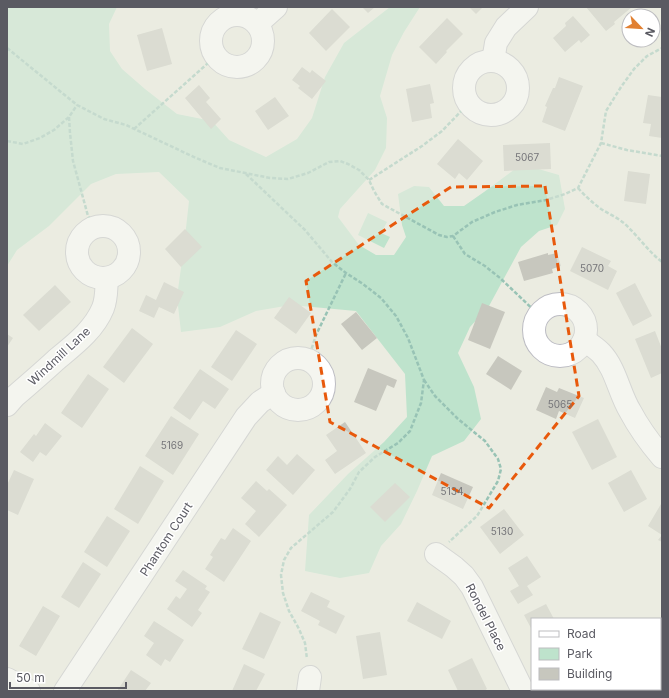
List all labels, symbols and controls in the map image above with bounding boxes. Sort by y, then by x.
north arrow [621,8,661,48]
text: N [642,25,658,39]
house number: 5067 [515,151,539,163]
house number: 5070 [580,262,604,274]
street label: Windmill Lane [25,323,93,389]
house number: 5065 [548,398,572,410]
house number: 5169 [161,439,183,451]
house number: 5134 [441,485,463,497]
street label: Phantom Court [137,499,196,579]
house number: 5130 [491,525,513,537]
street label: Rondel Place [463,581,509,653]
legend [531,618,661,690]
text: Road [567,626,596,641]
text: Park [567,646,593,661]
scale bar [10,664,126,690]
text: Building [567,666,612,681]
text: 50 m [16,670,45,685]

